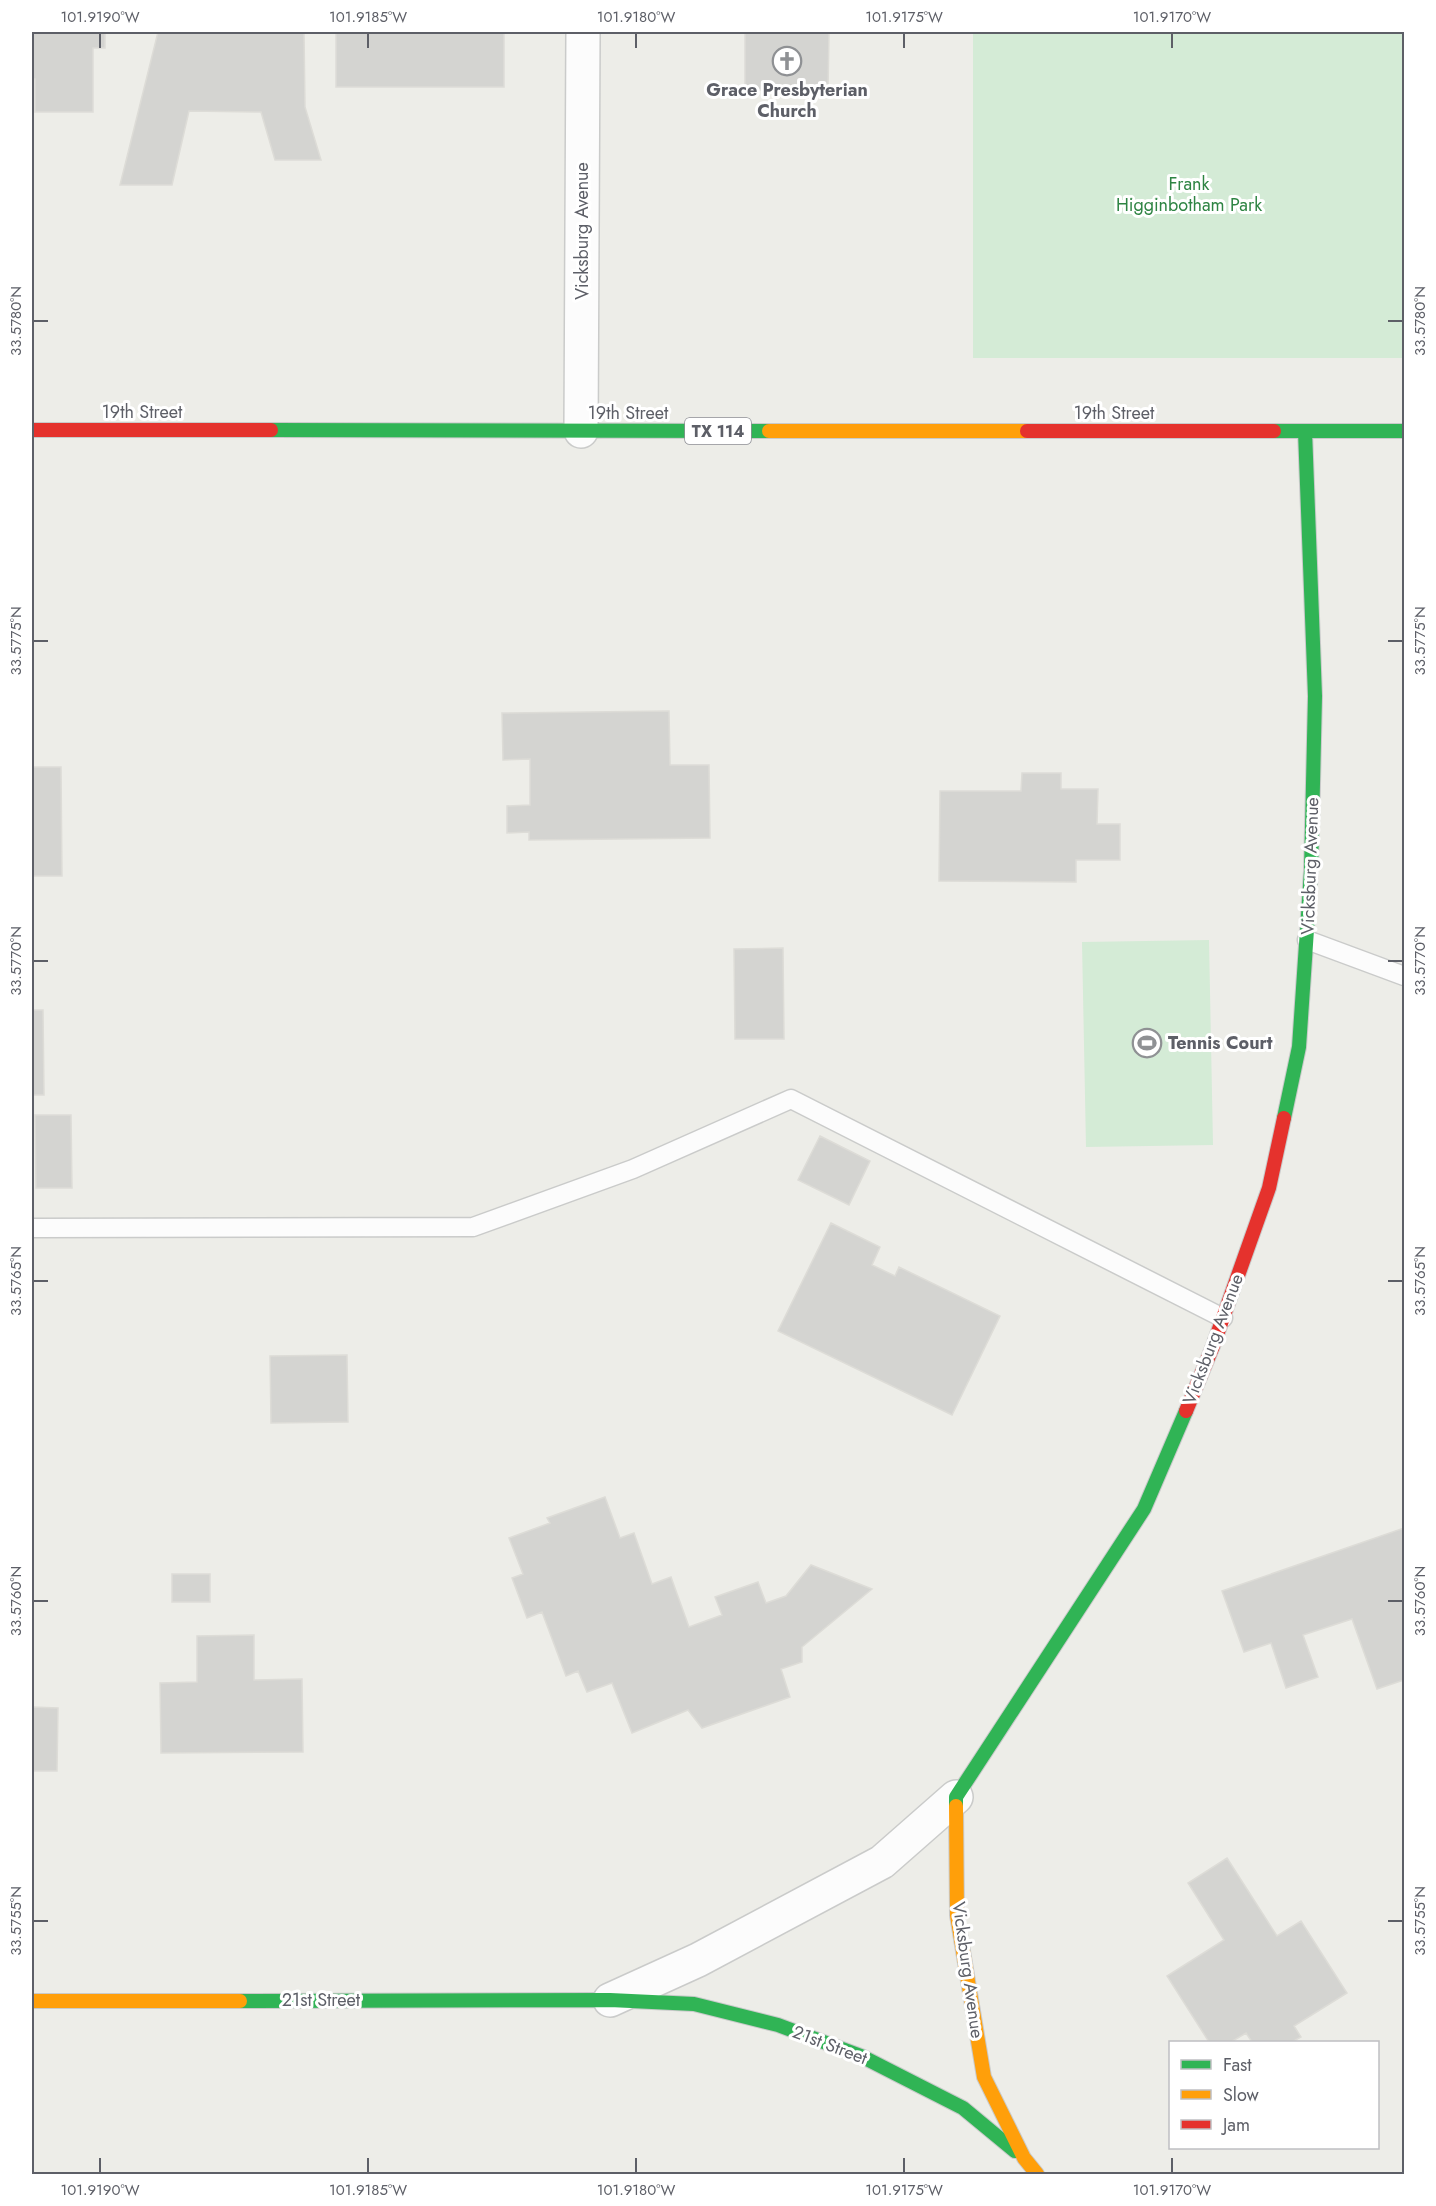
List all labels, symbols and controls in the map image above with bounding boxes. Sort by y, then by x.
text: 101.9190°W [60,6,140,28]
text: 101.9185°W [329,6,407,28]
text: 101.9180°W [597,6,675,28]
text: 101.9175°W [865,6,943,28]
text: 101.9170°W [1133,6,1211,28]
church icon: Grace Presbyterian Church [771,45,803,77]
place label: Grace Presbyterian Church [706,77,868,124]
street label: Vicksburg Avenue [569,162,595,300]
park label: Frank Higginbotham Park [1116,171,1262,218]
text: 33.5780°N [5,286,27,356]
text: 33.5780°N [1409,286,1431,356]
street label: 19th Street [102,399,183,425]
street label: 19th Street [588,400,669,426]
street label: 19th Street [1074,400,1155,426]
road number: TX 114 [685,418,751,444]
text: 33.5775°N [5,606,27,676]
text: 33.5775°N [1409,606,1431,676]
street label: Vicksburg Avenue [1295,797,1325,935]
text: 33.5770°N [5,926,27,996]
text: 33.5770°N [1409,926,1431,996]
sports icon: Tennis Court [1131,1027,1163,1059]
place label: Tennis Court [1168,1030,1273,1056]
text: 33.5765°N [5,1246,27,1316]
text: 33.5765°N [1409,1246,1431,1316]
street label: Vicksburg Avenue [1176,1270,1250,1408]
text: 33.5760°N [5,1566,27,1636]
text: 33.5760°N [1409,1566,1431,1636]
text: 33.5755°N [5,1886,27,1956]
text: 33.5755°N [1409,1886,1431,1956]
street label: Vicksburg Avenue [946,1900,990,2040]
street label: 21st Street [282,1987,361,2013]
street label: 21st Street [789,2019,872,2071]
legend [1169,2041,1379,2149]
text: Fast [1223,2052,1252,2078]
text: Slow [1223,2082,1260,2108]
text: Jam [1221,2112,1250,2138]
text: 101.9190°W [60,2179,140,2201]
text: 101.9185°W [329,2179,407,2201]
text: 101.9180°W [597,2179,675,2201]
text: 101.9175°W [865,2179,943,2201]
text: 101.9170°W [1133,2179,1211,2201]

